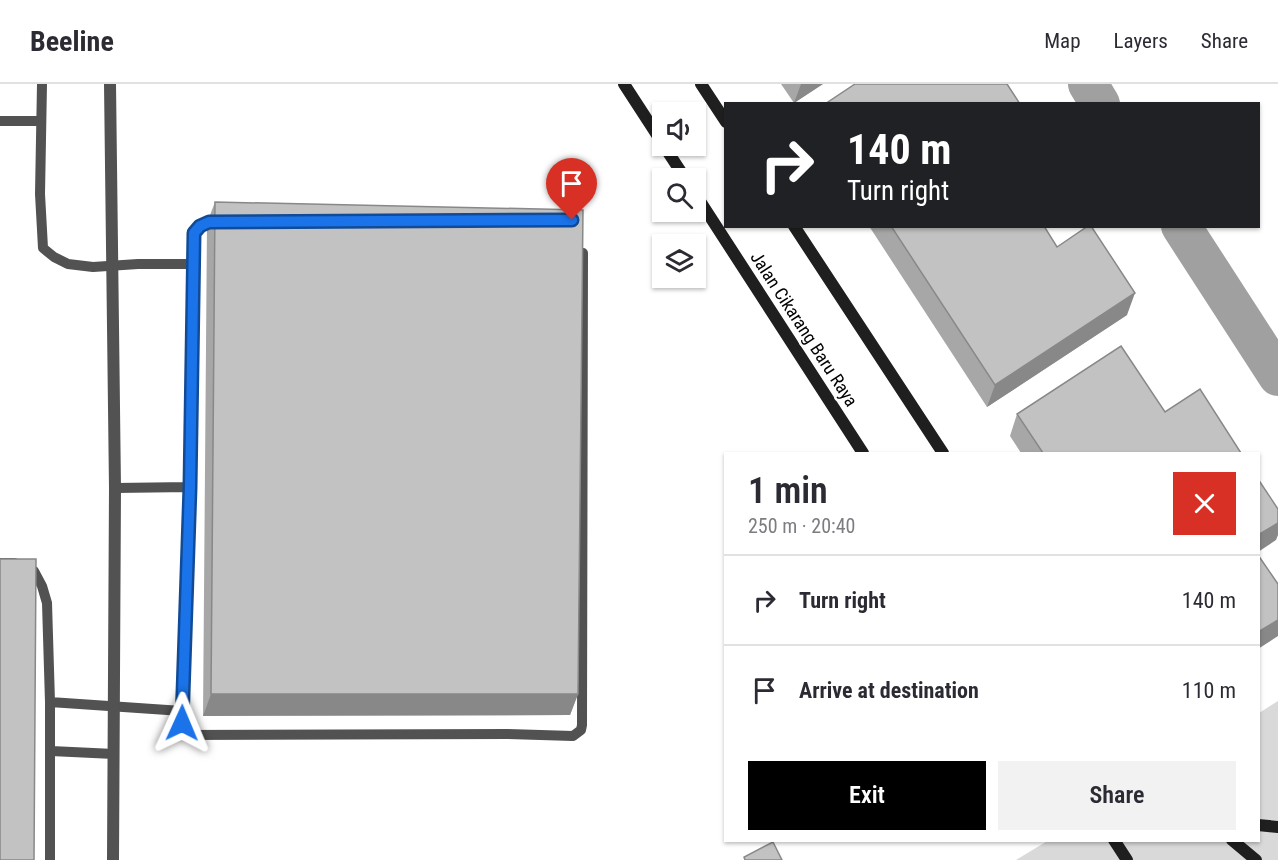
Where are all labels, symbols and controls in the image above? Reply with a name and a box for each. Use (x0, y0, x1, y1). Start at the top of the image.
text: Beeline (30, 25, 114, 58)
text: Map (1044, 29, 1081, 53)
text: Layers (1114, 29, 1168, 53)
text: Share (1201, 29, 1248, 53)
map controls (652, 102, 706, 288)
button: sound (652, 102, 706, 156)
text: 140 m (847, 125, 952, 174)
icon: right (748, 126, 826, 204)
pin (546, 158, 597, 220)
icon: arrive (555, 167, 588, 200)
button: search (652, 168, 706, 222)
text: Turn right (847, 175, 949, 207)
button: layers (652, 234, 706, 288)
street label: Jalan Cikarang Baru Raya (747, 247, 862, 410)
text: 1 min (748, 470, 828, 512)
button: close (1173, 472, 1236, 535)
text: 250 m · 20:40 (748, 514, 855, 538)
icon: right (748, 584, 781, 617)
text: Turn right (799, 588, 886, 613)
text: 140 m (1182, 588, 1236, 613)
icon: arrive (748, 674, 781, 707)
text: Arrive at destination (799, 678, 979, 703)
text: 110 m (1182, 678, 1236, 703)
position arrow (150, 691, 214, 755)
button: Exit (748, 761, 986, 830)
button: Share (998, 761, 1236, 830)

